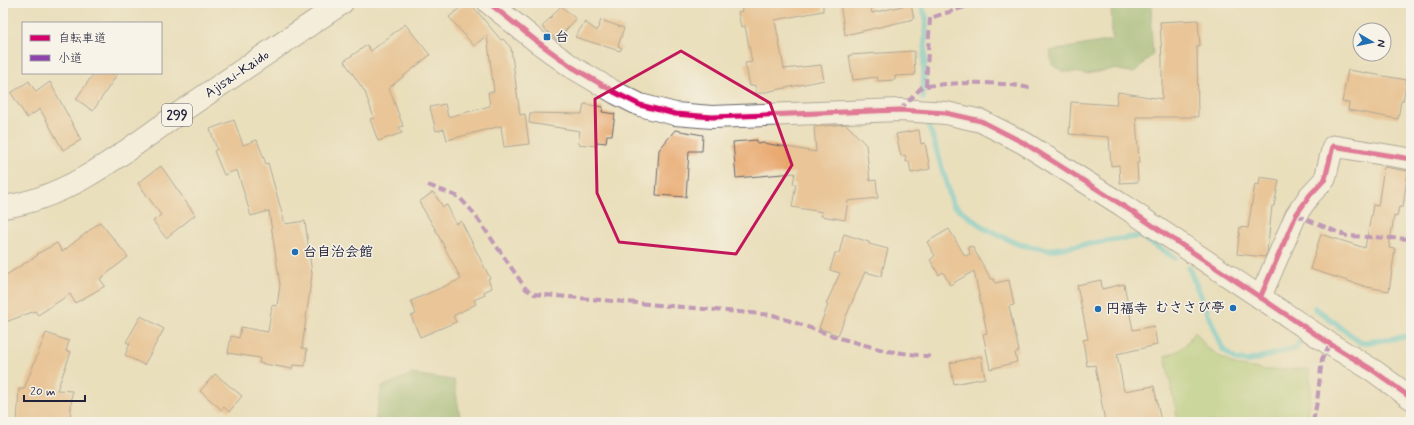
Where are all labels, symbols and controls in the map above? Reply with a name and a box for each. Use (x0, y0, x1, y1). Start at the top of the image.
legend (22, 22, 162, 74)
north arrow (1352, 22, 1392, 62)
place label: 台 (555, 28, 569, 46)
text: 自転車道 (58, 31, 106, 47)
marker: 台 (542, 32, 552, 42)
text: N (1373, 39, 1388, 48)
street label: Ajisai-Kaido (201, 46, 273, 102)
text: 小道 (58, 51, 82, 67)
road number: 299 (162, 104, 192, 126)
place label: 台自治会館 (303, 243, 373, 261)
marker: 台自治会館 (290, 247, 300, 257)
place label: むささび亭 (1155, 299, 1225, 317)
place label: 円福寺 (1106, 300, 1148, 318)
marker: むささび亭 (1228, 303, 1238, 313)
marker: 円福寺 (1093, 304, 1103, 314)
scale bar (24, 377, 85, 403)
text: 20 m (30, 384, 56, 400)

